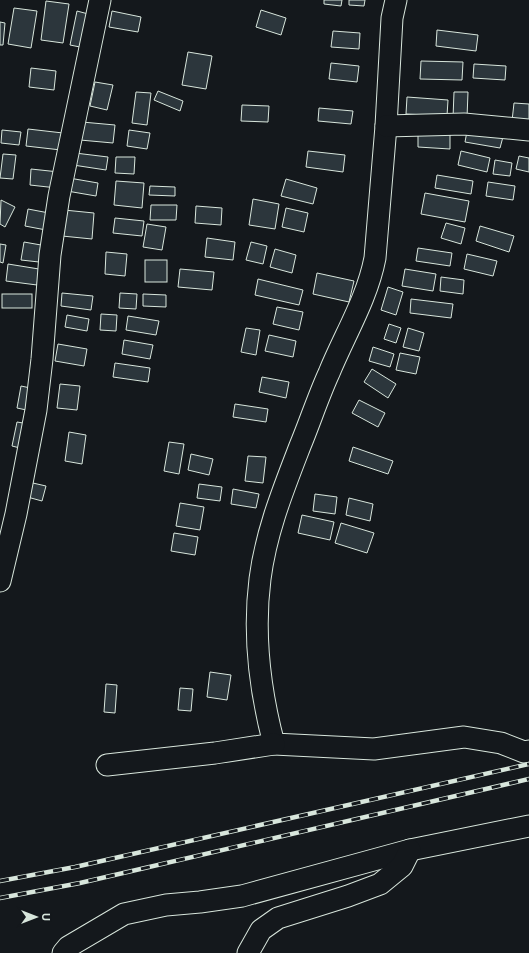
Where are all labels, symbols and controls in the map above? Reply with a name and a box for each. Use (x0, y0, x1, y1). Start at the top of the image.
north arrow (16, 897, 56, 937)
text: U (39, 913, 53, 921)

